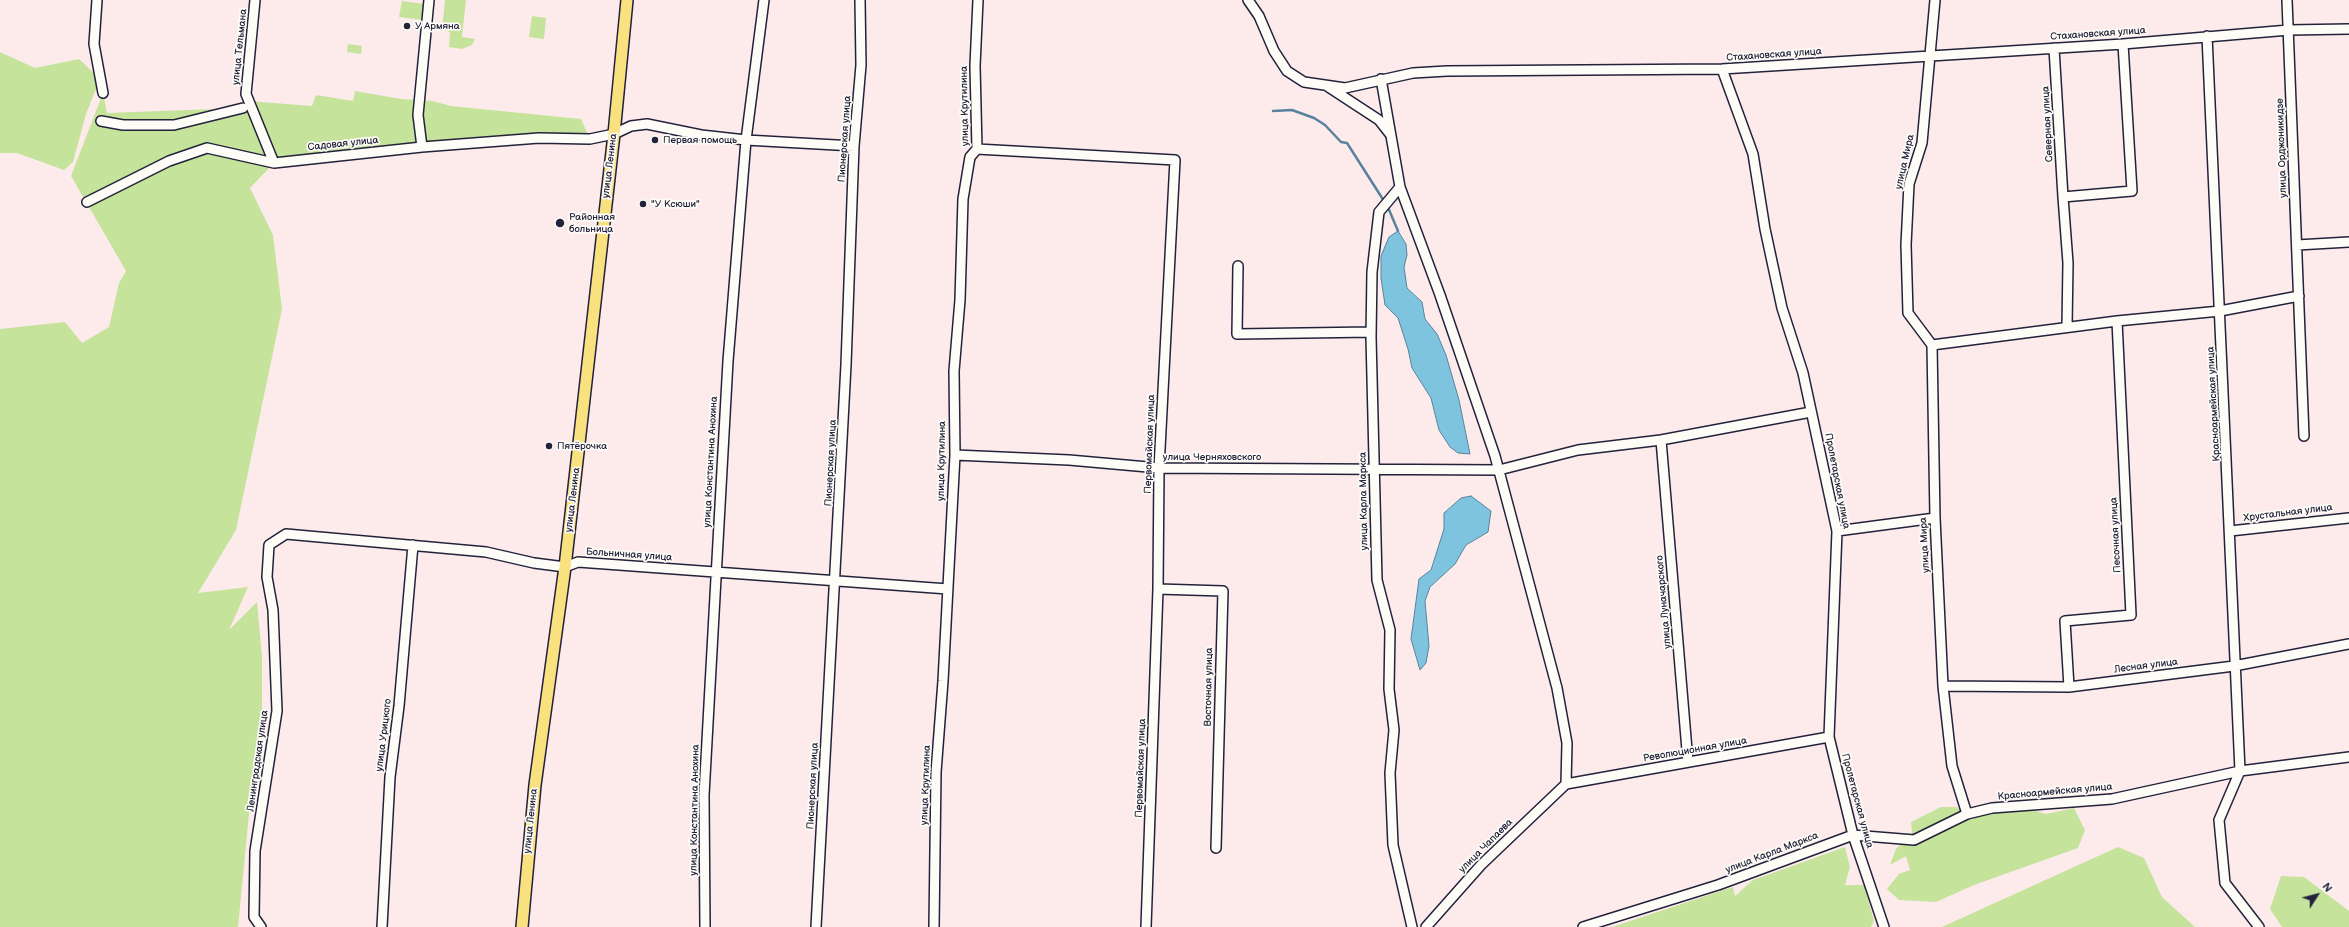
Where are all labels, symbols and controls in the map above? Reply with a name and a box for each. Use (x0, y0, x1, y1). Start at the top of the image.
street label: улица Тельмана (230, 8, 250, 86)
place label: У Армяна (415, 20, 460, 32)
marker: У Армяна (402, 21, 412, 31)
street label: Стахановская улица (2050, 25, 2146, 43)
street label: Стахановская улица (1726, 46, 1822, 64)
street label: улица Крутилина (958, 66, 972, 146)
street label: Северная улица (2040, 86, 2056, 162)
street label: Пионерская улица (836, 95, 854, 183)
street label: улица Орджоникидзе (2274, 98, 2290, 198)
street label: улица Ленина (600, 133, 620, 199)
street label: улица Мира (1893, 133, 1917, 191)
street label: Садовая улица (307, 134, 379, 154)
place label: Первая помощь (663, 134, 737, 146)
marker: Первая помощь (650, 135, 660, 145)
place label: "У Ксюши" (651, 198, 700, 210)
marker: "У Ксюши" (638, 199, 648, 209)
place label: Районная больница (569, 211, 615, 234)
marker: Районная больница (554, 217, 566, 229)
street label: Красноармейская улица (2205, 346, 2223, 462)
street label: Первомайская улица (1142, 394, 1158, 494)
street label: улица Константина Анохина (702, 396, 720, 528)
street label: Пионерская улица (823, 419, 839, 507)
street label: улица Крутилина (935, 421, 949, 501)
street label: Пролетарская улица (1822, 432, 1852, 530)
place label: Пятёрочка (557, 440, 607, 452)
marker: Пятёрочка (544, 441, 554, 451)
street label: улица Черняховского (1163, 451, 1261, 463)
street label: улица Карла Маркса (1357, 452, 1371, 550)
street label: улица Ленина (563, 467, 583, 533)
street label: Песочная улица (2108, 497, 2124, 573)
street label: Хрустальная улица (2243, 502, 2333, 524)
street label: улица Мира (1918, 517, 1932, 573)
street label: Больничная улица (585, 546, 673, 564)
street label: улица Луначарского (1654, 555, 1674, 649)
street label: Восточная улица (1202, 647, 1216, 727)
street label: Лесная улица (2113, 656, 2179, 676)
street label: улица Урицкого (374, 698, 394, 772)
street label: Ленинградская улица (245, 710, 271, 812)
street label: Первомайская улица (1133, 718, 1149, 818)
street label: Революционная улица (1642, 735, 1748, 765)
street label: Пионерская улица (805, 742, 821, 830)
street label: улица Константина Анохина (688, 744, 702, 876)
street label: улица Крутилина (919, 745, 933, 825)
street label: Пролетарская улица (1839, 752, 1875, 850)
street label: Красноармейская улица (1997, 781, 2113, 803)
street label: улица Ленина (522, 788, 540, 854)
street label: улица Чапаева (1457, 817, 1515, 875)
street label: улица Карла Маркса (1724, 830, 1820, 876)
north arrow (2297, 875, 2337, 915)
text: N (2319, 880, 2335, 895)

